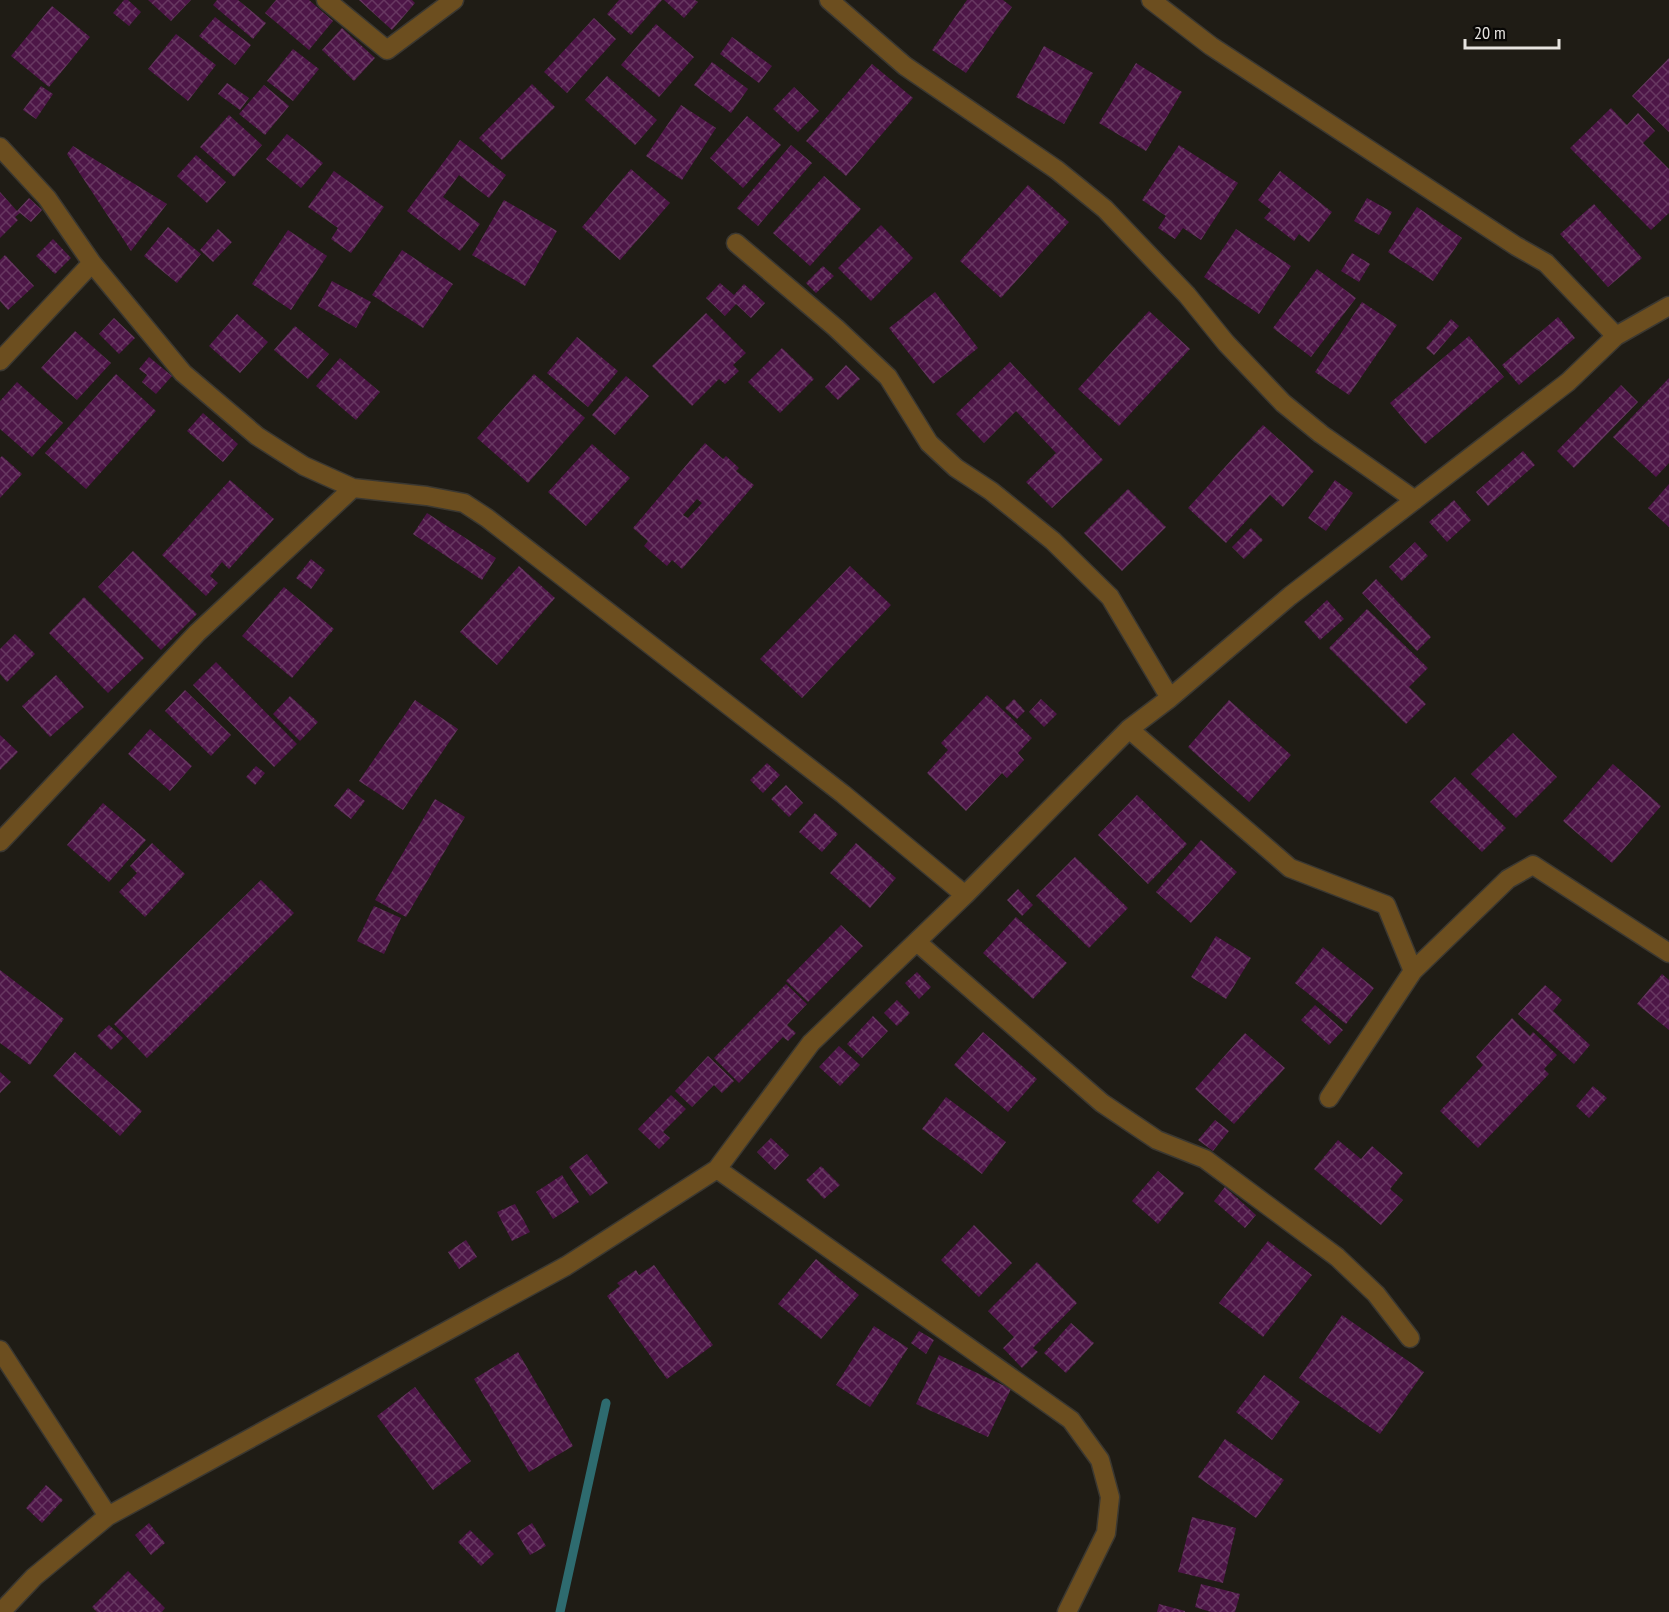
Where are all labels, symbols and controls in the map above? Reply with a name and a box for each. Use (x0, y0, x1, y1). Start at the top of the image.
scale bar (1465, 12, 1560, 50)
text: 20 m (1474, 21, 1506, 44)

